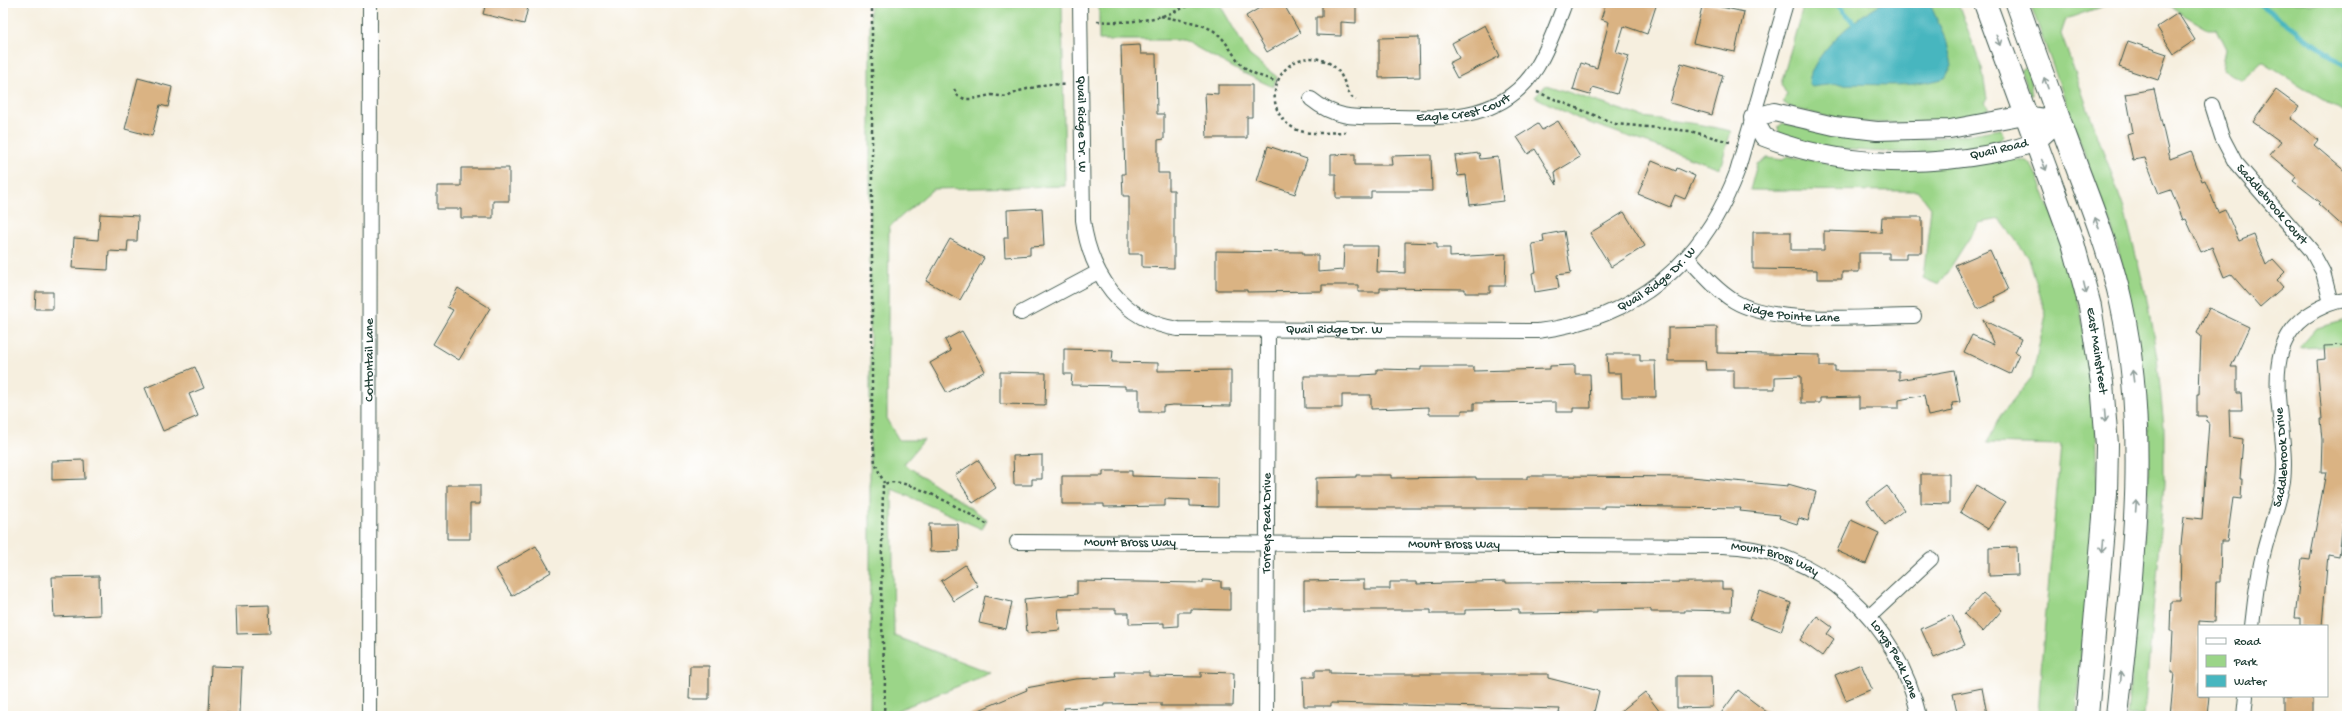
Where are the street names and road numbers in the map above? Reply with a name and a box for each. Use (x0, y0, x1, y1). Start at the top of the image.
street label: Quail Ridge Dr. W (1074, 76, 1090, 172)
street label: Eagle Crest Court (1416, 90, 1515, 125)
street label: Quail Road (1968, 136, 2031, 164)
street label: Saddlebrook Court (2233, 161, 2312, 249)
street label: Quail Ridge Dr. W (1615, 244, 1699, 315)
street label: Ridge Pointe Lane (1741, 299, 1840, 325)
street label: East Mainstreet (2083, 306, 2110, 396)
street label: Cottontail Lane (362, 318, 377, 402)
street label: Quail Ridge Dr. W (1286, 322, 1383, 338)
street label: Saddlebrook Drive (2270, 407, 2291, 509)
street label: Torreys Peak Drive (1259, 472, 1275, 574)
street label: Mount Bross Way (1084, 535, 1177, 550)
street label: Mount Bross Way (1408, 537, 1501, 552)
street label: Mount Bross Way (1730, 539, 1822, 580)
street label: Longs Peak Lane (1867, 617, 1921, 701)

